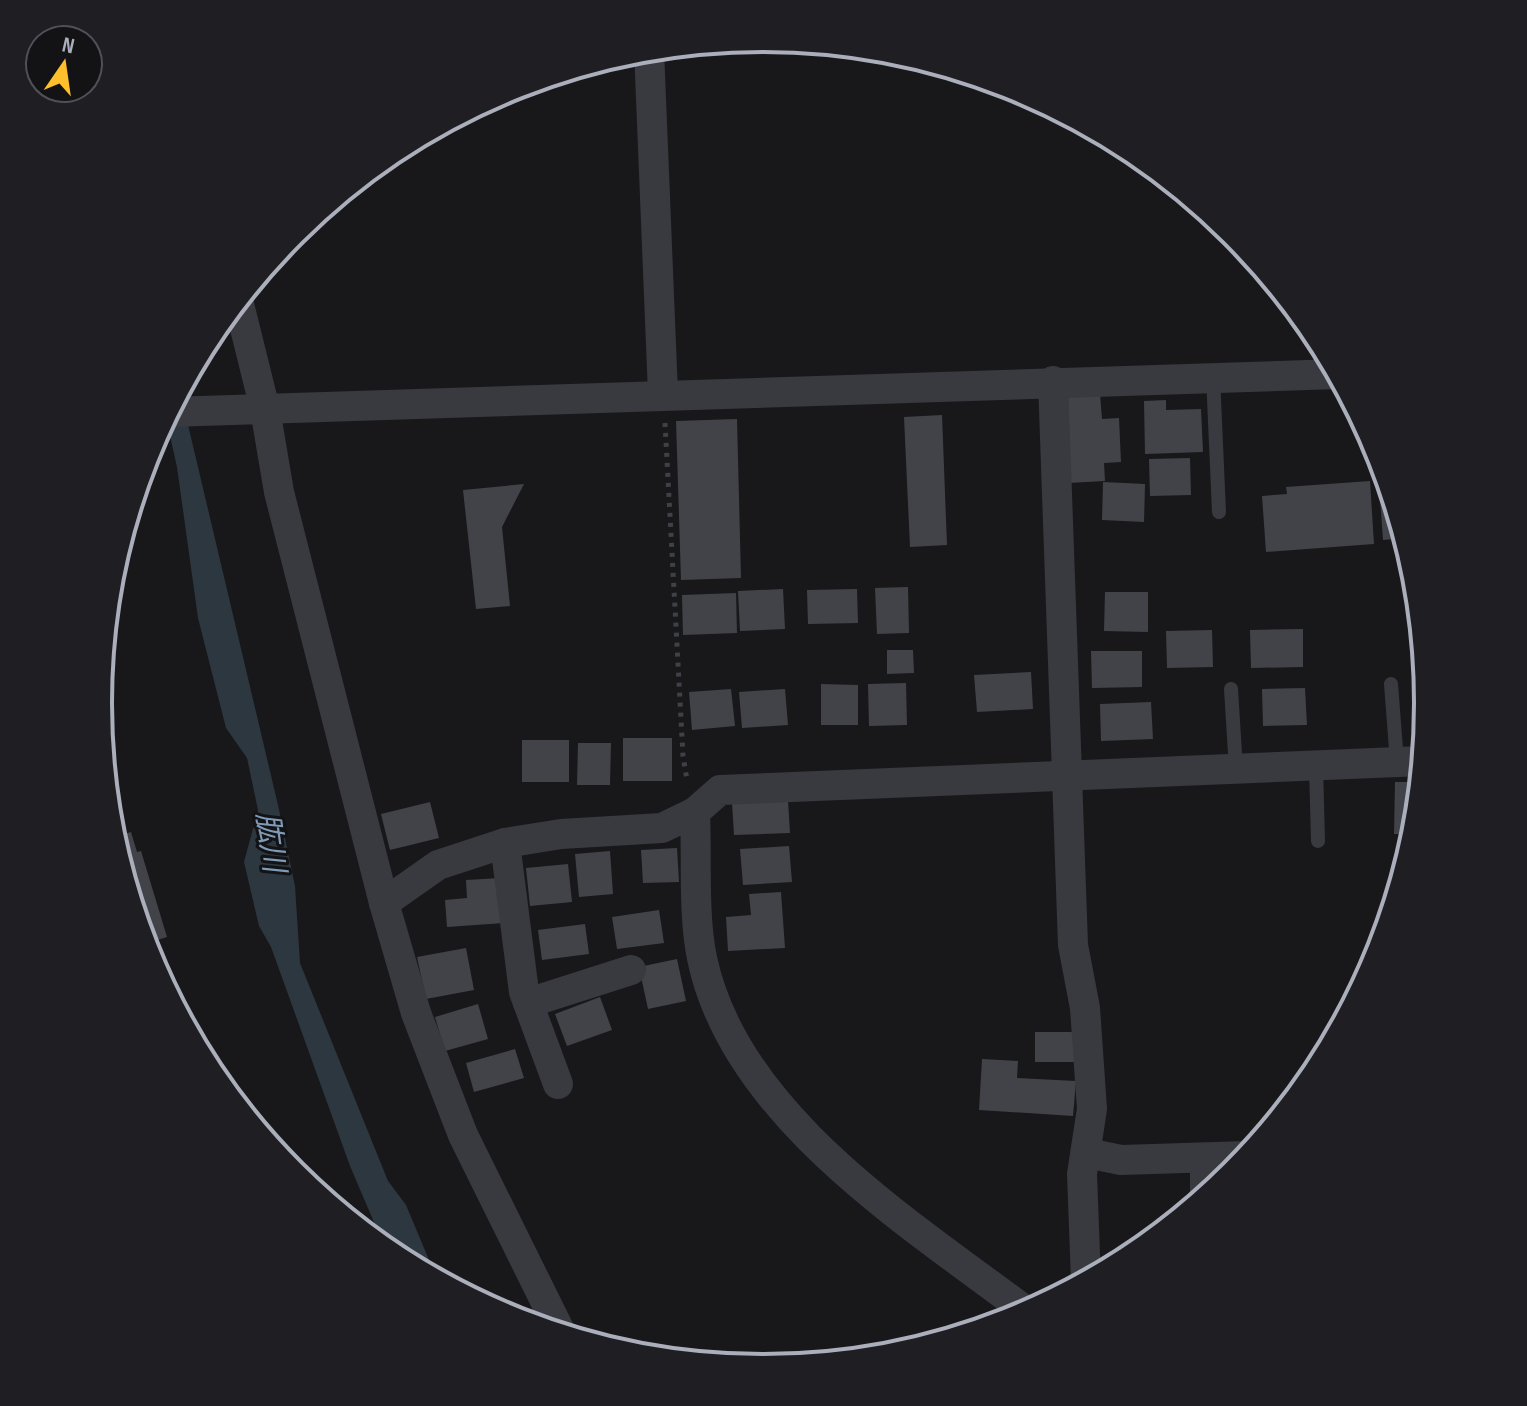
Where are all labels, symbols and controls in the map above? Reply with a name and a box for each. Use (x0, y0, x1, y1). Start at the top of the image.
north arrow (24, 24, 104, 104)
text: N (59, 31, 77, 60)
water label: 肱川 (248, 810, 292, 877)

